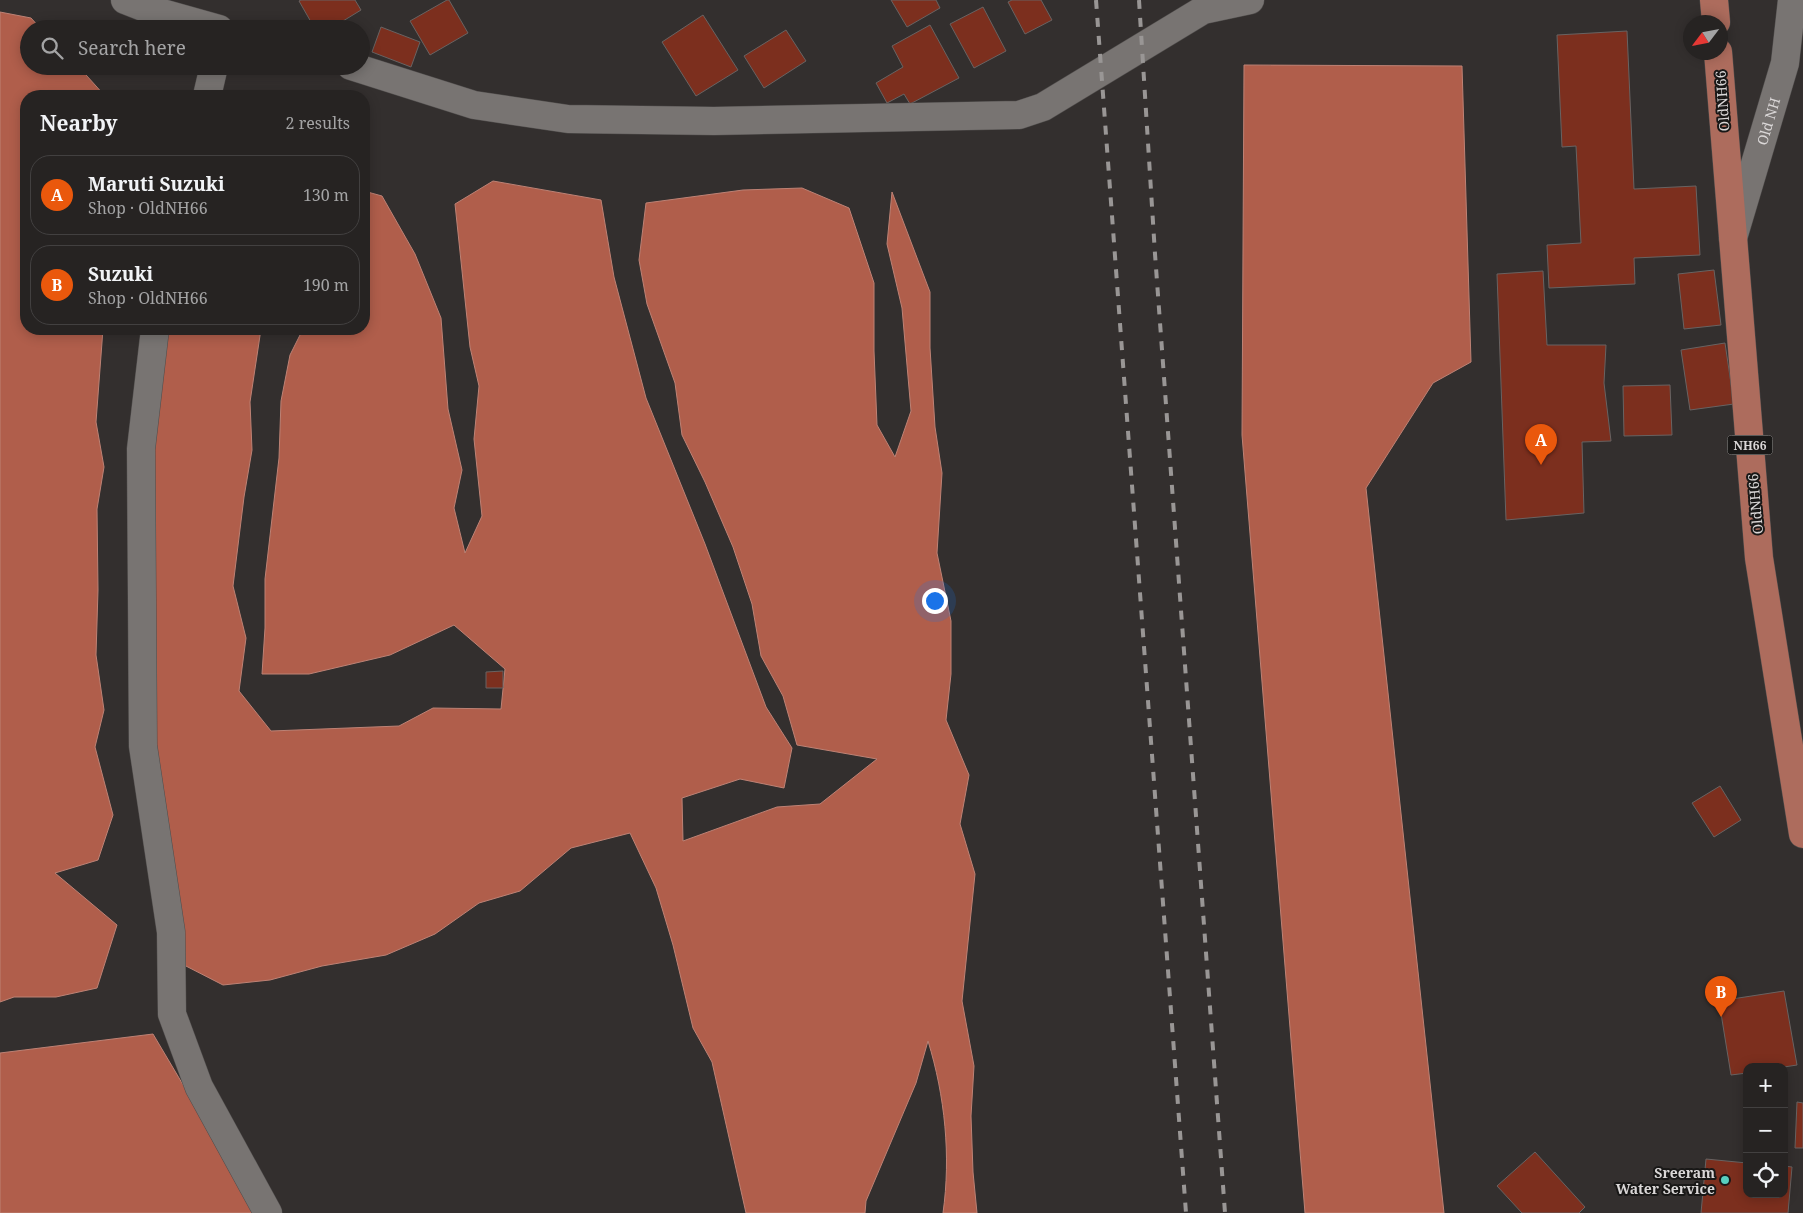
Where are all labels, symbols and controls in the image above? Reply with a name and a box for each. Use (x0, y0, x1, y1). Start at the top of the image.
north arrow (1683, 15, 1728, 60)
search box (20, 20, 370, 75)
icon: search (38, 34, 66, 62)
text: Search here (78, 35, 186, 61)
street label: OldNH66 (1710, 70, 1734, 132)
street label: Old NH (1752, 95, 1784, 147)
text: Nearby (40, 109, 118, 137)
text: 2 results (286, 112, 350, 134)
text: Maruti Suzuki (88, 171, 225, 197)
text: A (51, 184, 63, 206)
text: 130 m (303, 184, 349, 206)
text: Shop · OldNH66 (88, 197, 208, 219)
text: Suzuki (88, 261, 153, 287)
text: B (52, 274, 62, 296)
text: 190 m (303, 274, 349, 296)
text: Shop · OldNH66 (88, 287, 208, 309)
pin: A (1525, 424, 1557, 465)
road number: NH66 (1728, 436, 1772, 454)
street label: OldNH66 (1743, 473, 1767, 535)
your location (922, 588, 948, 614)
pin: B (1705, 976, 1737, 1017)
map controls (1743, 1063, 1788, 1198)
button: + (1743, 1063, 1788, 1108)
button: − (1743, 1108, 1788, 1153)
button: locate (1743, 1153, 1788, 1198)
place label: Sreeram Water Service (1616, 1163, 1715, 1198)
marker: Sreeram Water Service (1719, 1174, 1731, 1186)

